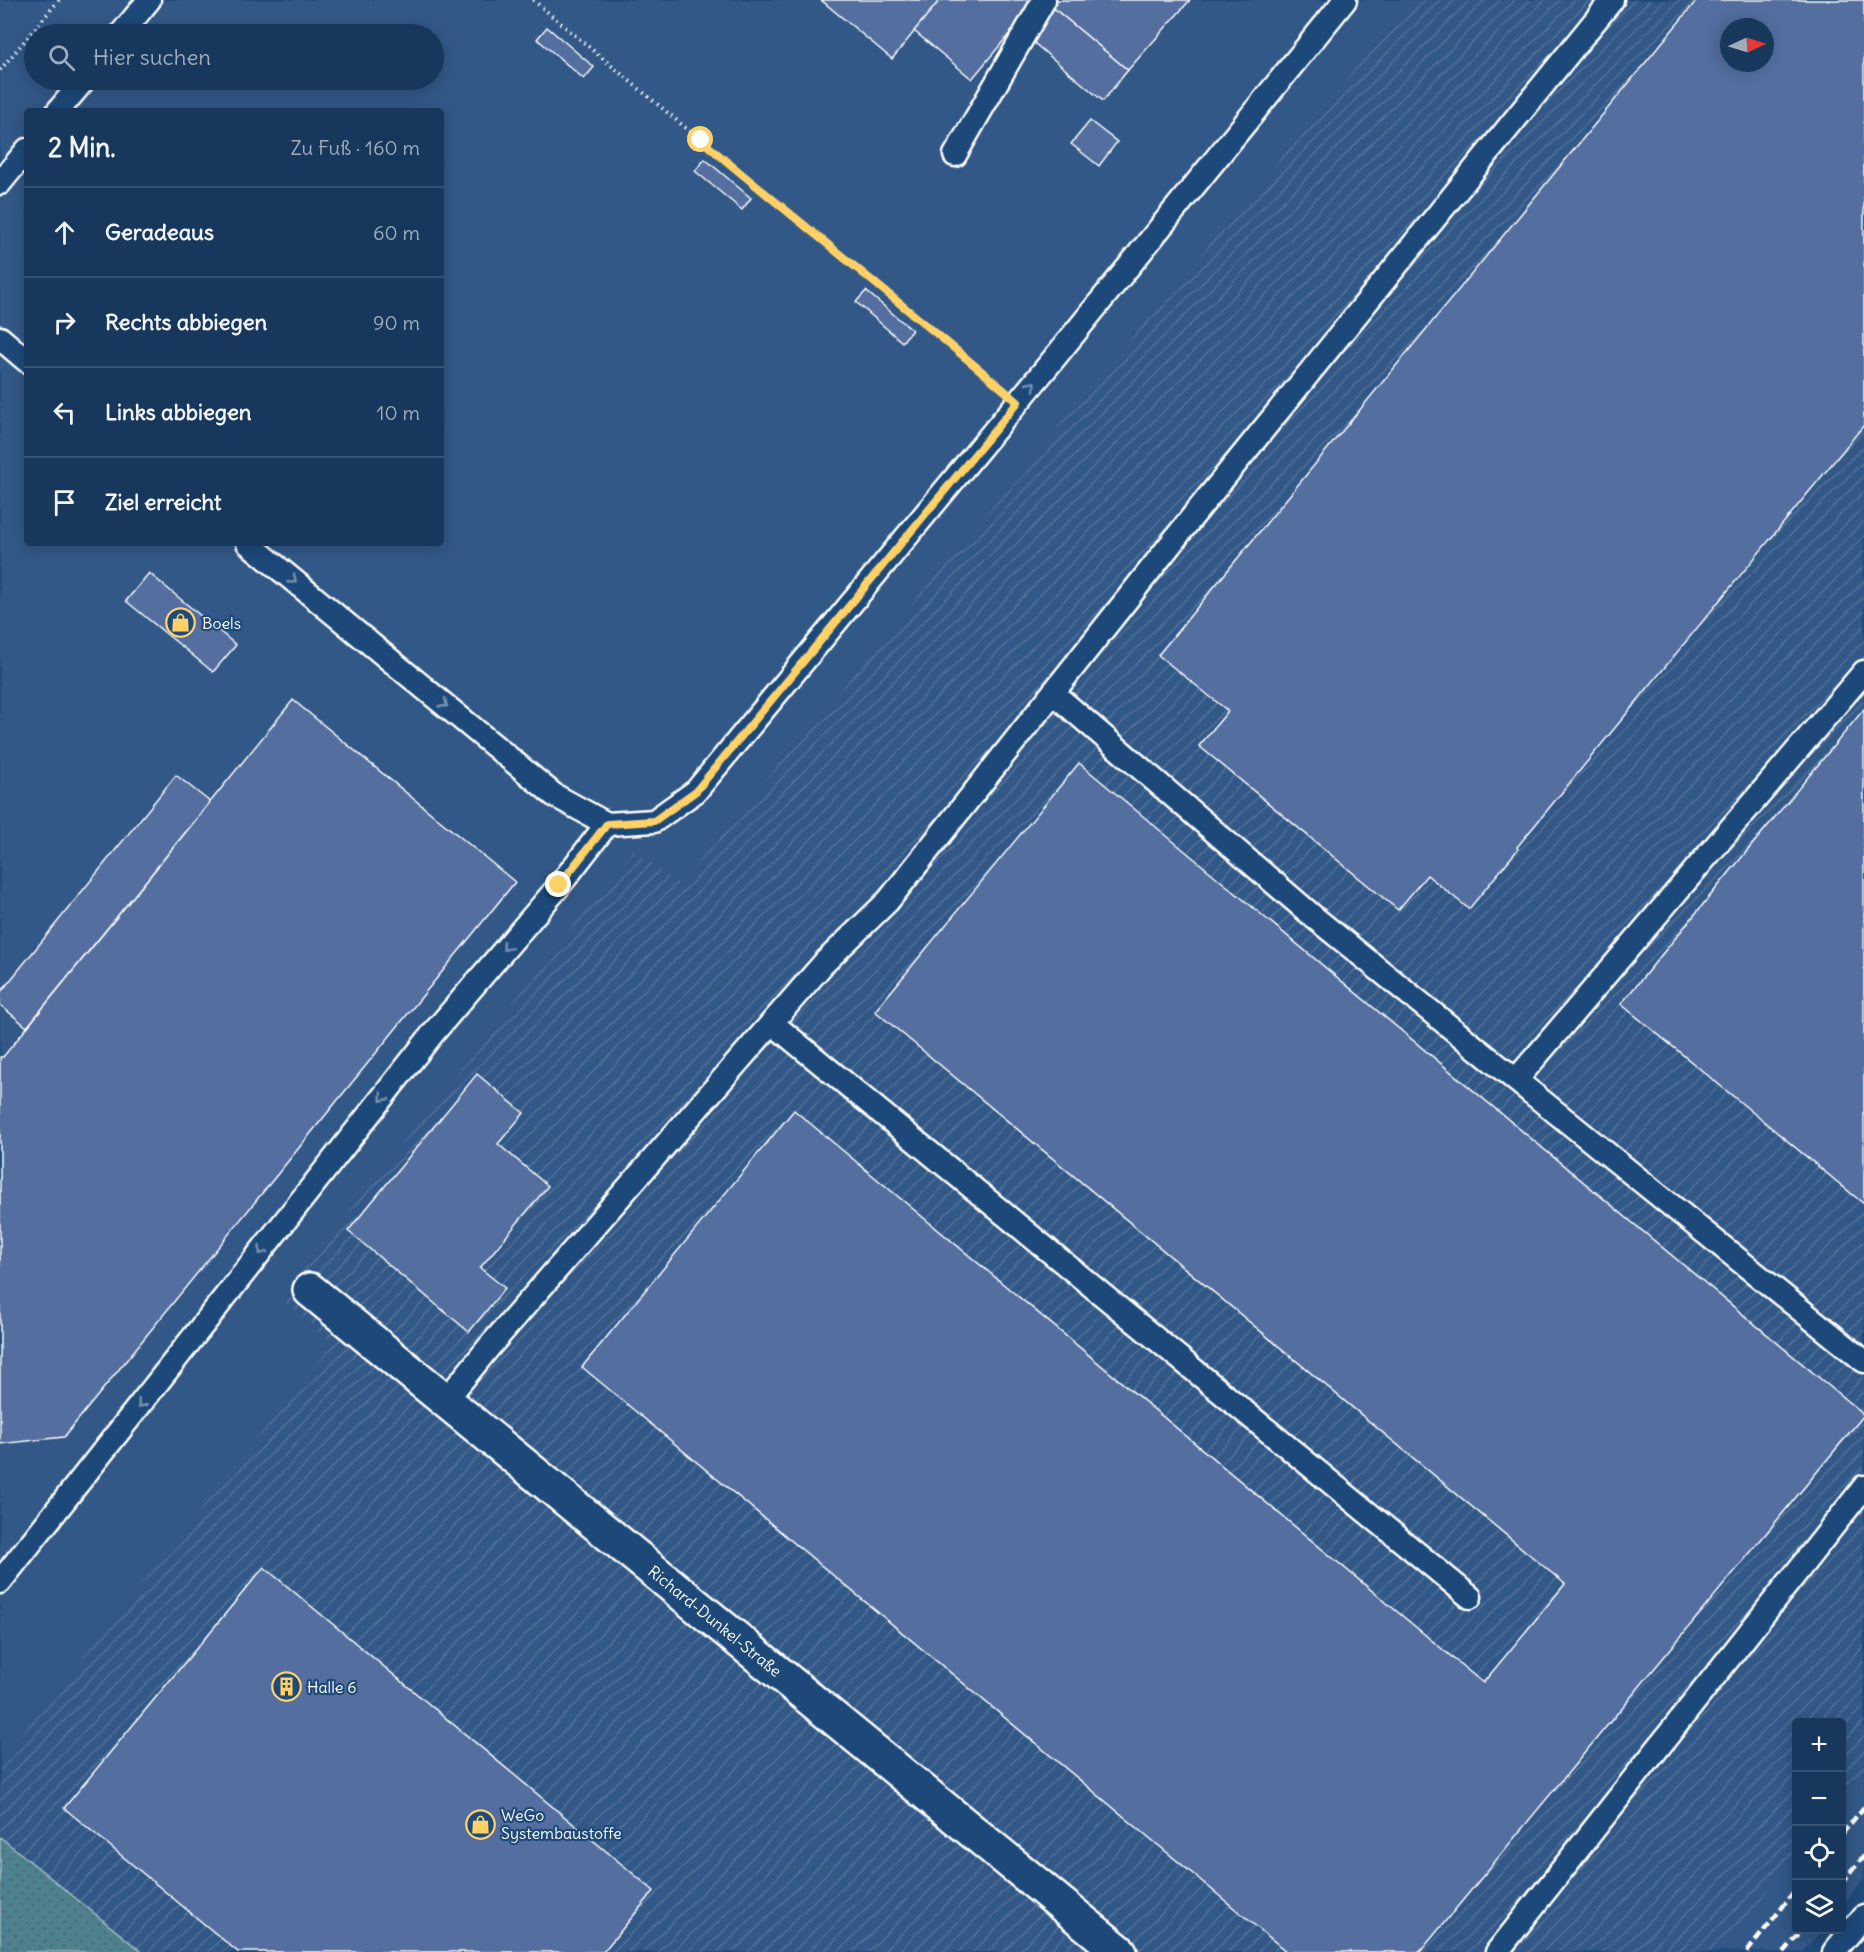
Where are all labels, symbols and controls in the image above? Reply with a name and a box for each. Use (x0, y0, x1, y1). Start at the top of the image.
north arrow (1720, 18, 1774, 72)
search box (24, 24, 444, 90)
icon: search (45, 41, 78, 74)
text: Hier suchen (93, 43, 211, 71)
route start (687, 126, 713, 152)
text: 2 Min. (48, 131, 116, 164)
text: Zu Fuß · 160 m (291, 135, 420, 160)
icon: ahead (48, 216, 81, 249)
text: Geradeaus (105, 218, 214, 246)
text: 60 m (373, 220, 420, 245)
icon: right (48, 306, 81, 339)
text: Rechts abbiegen (105, 308, 267, 336)
text: 90 m (373, 310, 420, 335)
one-way arrow (1025, 381, 1036, 392)
icon: left (48, 396, 81, 429)
text: Links abbiegen (105, 398, 252, 426)
text: 10 m (377, 400, 420, 425)
icon: arrive (48, 486, 81, 519)
text: Ziel erreicht (105, 488, 222, 516)
one-way arrow (286, 573, 297, 584)
shop icon: Boels (165, 607, 197, 639)
place label: Boels (202, 613, 241, 633)
one-way arrow (437, 697, 448, 708)
route end (545, 871, 571, 897)
one-way arrow (503, 940, 514, 951)
one-way arrow (379, 1091, 390, 1102)
one-way arrow (258, 1244, 269, 1255)
one-way arrow (137, 1397, 148, 1408)
street label: Richard-Dunkel-Straße (644, 1561, 786, 1681)
building icon: Halle 6 (270, 1671, 302, 1703)
place label: Halle 6 (307, 1677, 356, 1697)
map controls (1792, 1718, 1846, 1934)
button: + (1792, 1718, 1846, 1772)
button: − (1792, 1772, 1846, 1826)
place label: WeGo Systembaustoffe (501, 1805, 622, 1843)
shop icon: WeGo Systembaustoffe (464, 1808, 496, 1840)
button: locate (1792, 1826, 1846, 1880)
button: layers (1792, 1880, 1846, 1934)

